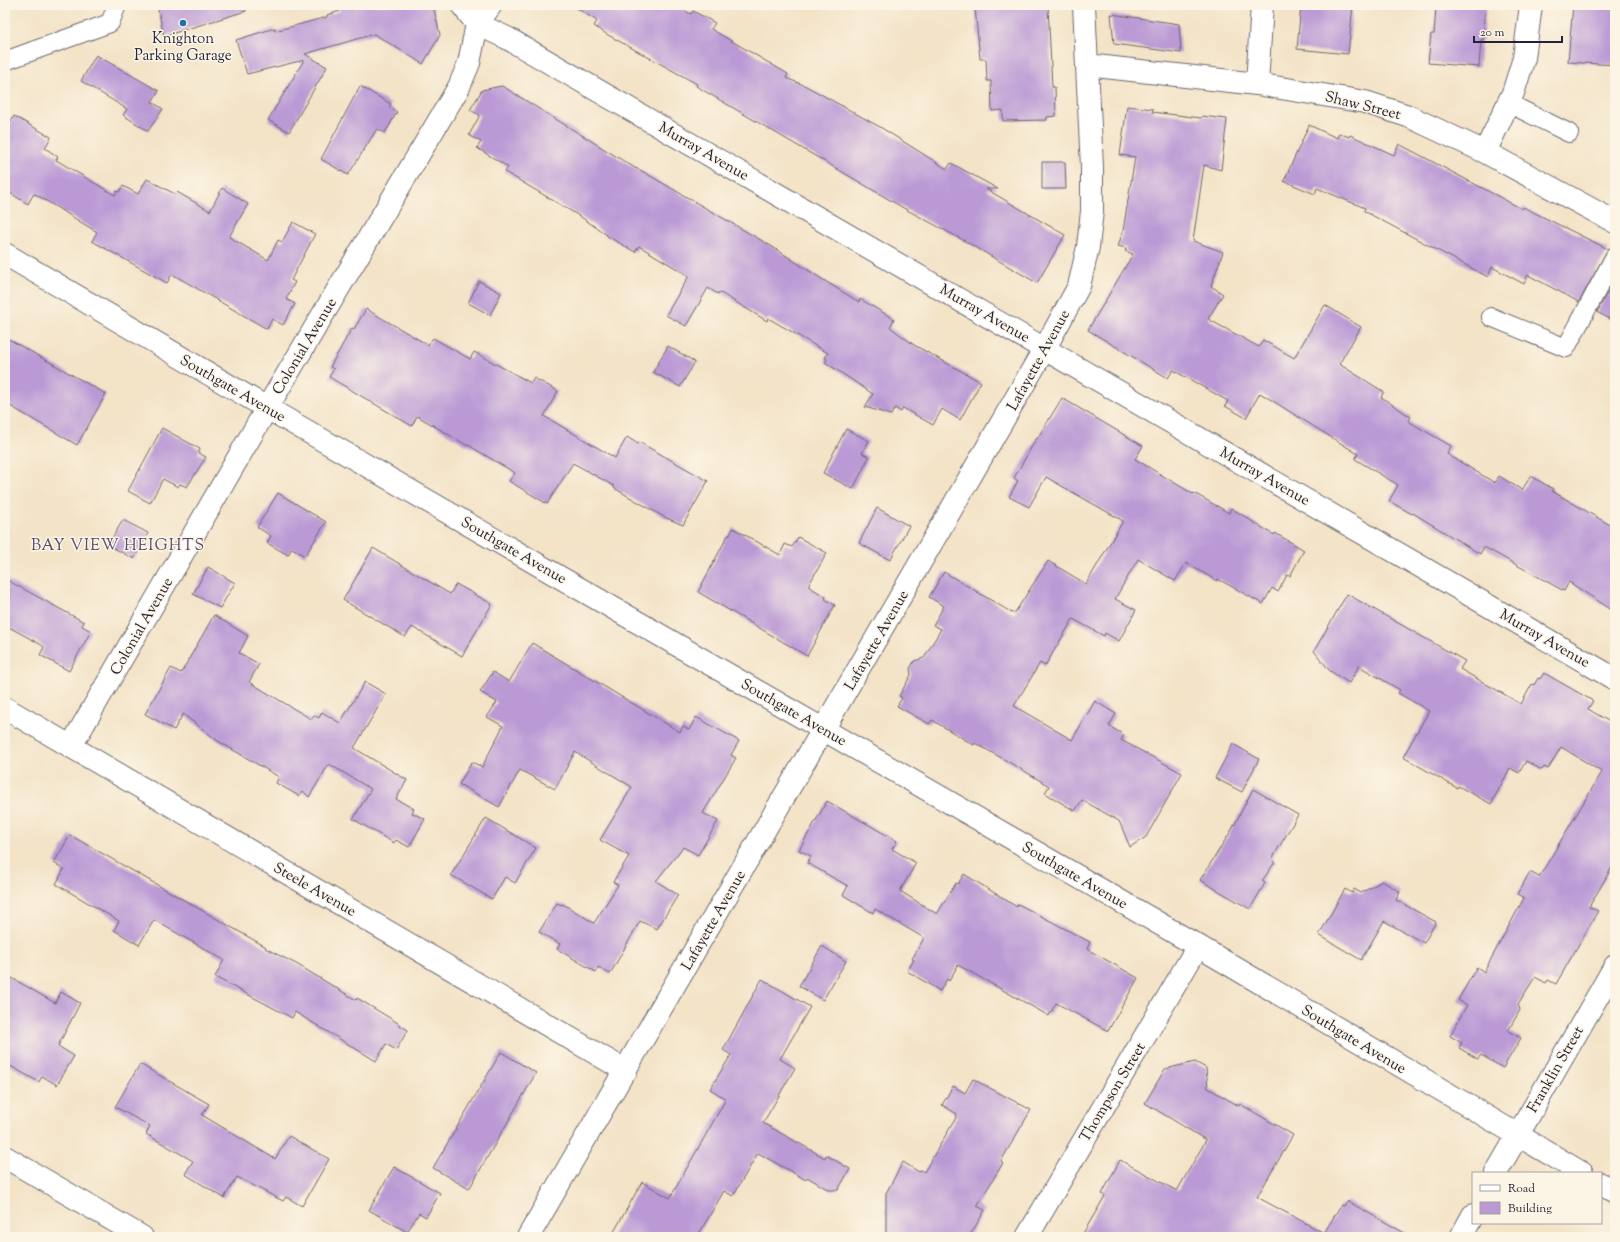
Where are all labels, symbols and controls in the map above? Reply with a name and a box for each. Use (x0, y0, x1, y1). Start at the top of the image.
marker: Knighton Parking Garage (178, 18, 188, 28)
scale bar (1474, 18, 1562, 44)
text: 20 m (1480, 24, 1505, 42)
place label: Knighton Parking Garage (134, 29, 232, 67)
street label: Shaw Street (1322, 87, 1403, 126)
street label: Murray Avenue (654, 118, 752, 187)
street label: Murray Avenue (935, 280, 1033, 349)
street label: Colonial Avenue (268, 294, 343, 399)
street label: Lafayette Avenue (1003, 306, 1076, 415)
street label: Southgate Avenue (175, 350, 289, 428)
street label: Murray Avenue (1215, 443, 1313, 512)
street label: Southgate Avenue (456, 512, 570, 590)
district label: BAY VIEW HEIGHTS (31, 535, 205, 558)
street label: Colonial Avenue (106, 574, 179, 679)
street label: Lafayette Avenue (840, 587, 915, 695)
street label: Murray Avenue (1495, 605, 1593, 674)
street label: Southgate Avenue (736, 674, 850, 752)
street label: Southgate Avenue (1017, 837, 1131, 915)
street label: Steele Avenue (269, 858, 359, 922)
street label: Lafayette Avenue (677, 867, 752, 975)
street label: Southgate Avenue (1297, 1001, 1410, 1080)
street label: Franklin Street (1523, 1023, 1590, 1117)
street label: Thompson Street (1075, 1039, 1151, 1147)
legend (1472, 1172, 1602, 1224)
text: Road (1508, 1180, 1535, 1198)
text: Building (1508, 1200, 1552, 1218)

